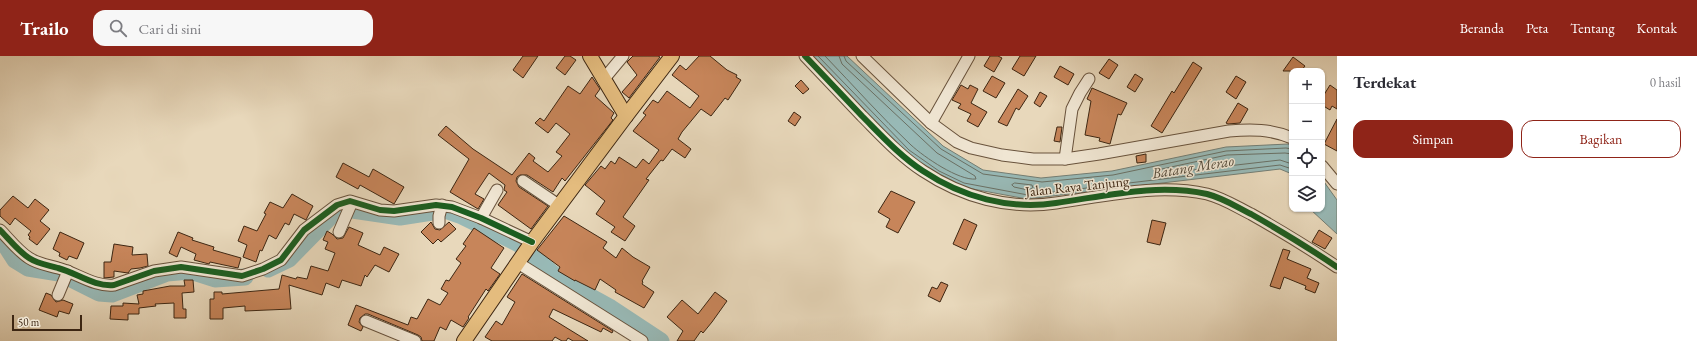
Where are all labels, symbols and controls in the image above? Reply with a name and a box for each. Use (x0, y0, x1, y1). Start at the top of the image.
search box (93, 10, 373, 46)
text: Trailo (20, 16, 69, 41)
icon: search (107, 17, 129, 39)
text: Cari di sini (139, 19, 201, 38)
text: Beranda (1460, 19, 1504, 37)
text: Peta (1526, 19, 1548, 37)
text: Tentang (1570, 19, 1615, 37)
text: Kontak (1637, 19, 1677, 37)
map controls (1289, 68, 1325, 212)
button: + (1289, 68, 1325, 104)
text: Terdekat (1353, 71, 1416, 93)
text: 0 hasil (1650, 74, 1681, 91)
button: − (1289, 104, 1325, 140)
button: Simpan (1353, 120, 1513, 158)
button: Bagikan (1521, 120, 1681, 158)
button: locate (1289, 140, 1325, 176)
water label: Batang Merao (1150, 151, 1236, 183)
street label: Jalan Raya Tanjung (1023, 172, 1131, 200)
button: layers (1289, 176, 1325, 212)
scale bar (12, 313, 82, 332)
text: 50 m (18, 315, 39, 329)

